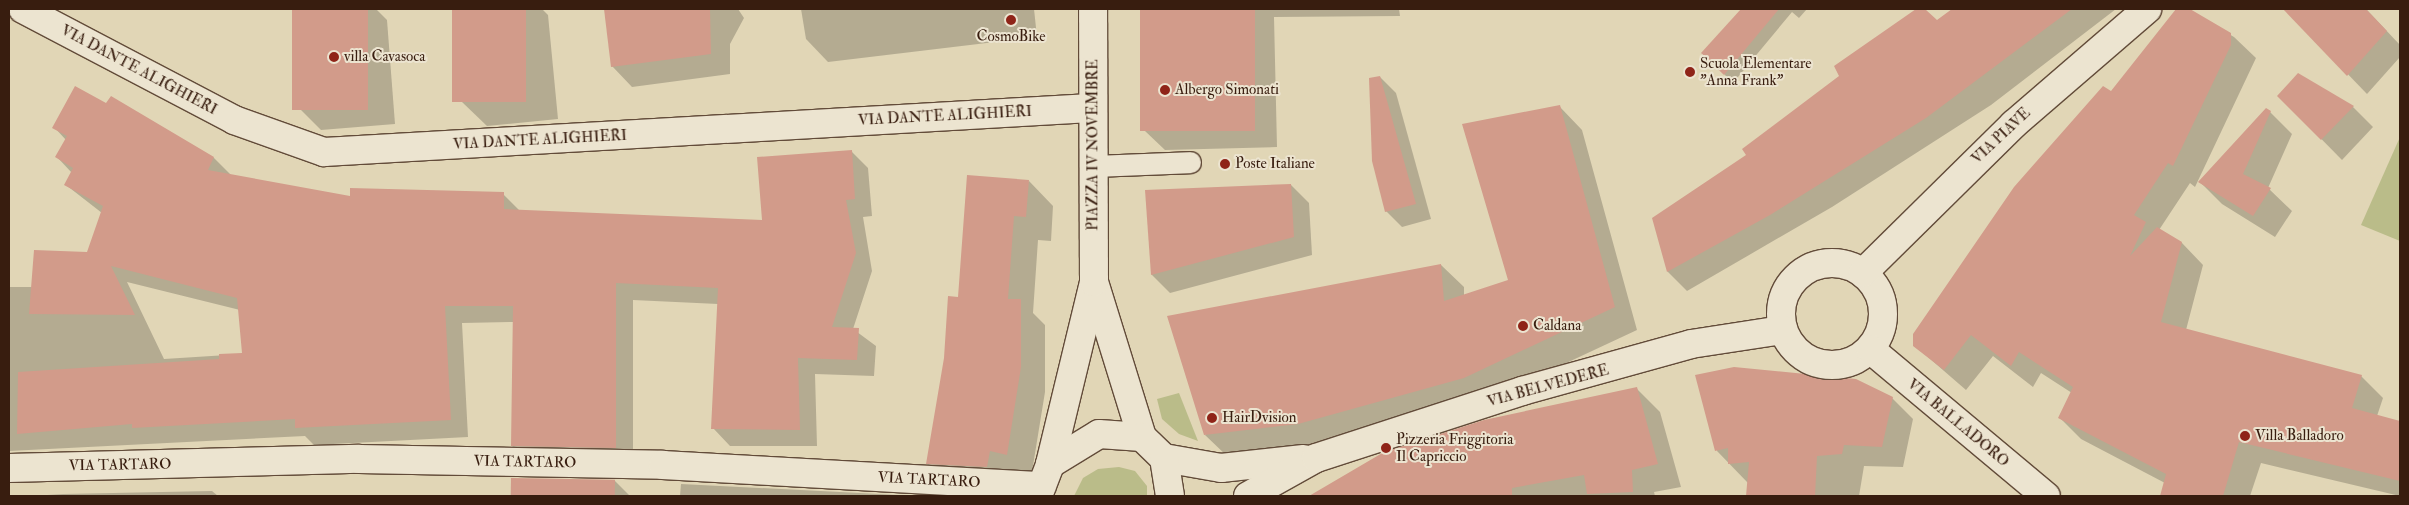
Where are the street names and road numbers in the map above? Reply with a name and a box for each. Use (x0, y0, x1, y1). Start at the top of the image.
street label: VIA DANTE ALIGHIERI (58, 21, 220, 119)
street label: PIAZZA IV NOVEMBRE (1084, 59, 1102, 231)
street label: VIA DANTE ALIGHIERI (857, 102, 1033, 130)
street label: VIA PIAVE (1968, 104, 2034, 168)
street label: VIA DANTE ALIGHIERI (452, 126, 628, 154)
street label: VIA BELVEDERE (1485, 361, 1611, 411)
street label: VIA BALLADORO (1904, 375, 2012, 471)
street label: VIA TARTARO (473, 452, 577, 472)
street label: VIA TARTARO (68, 455, 172, 475)
street label: VIA TARTARO (877, 468, 981, 492)

